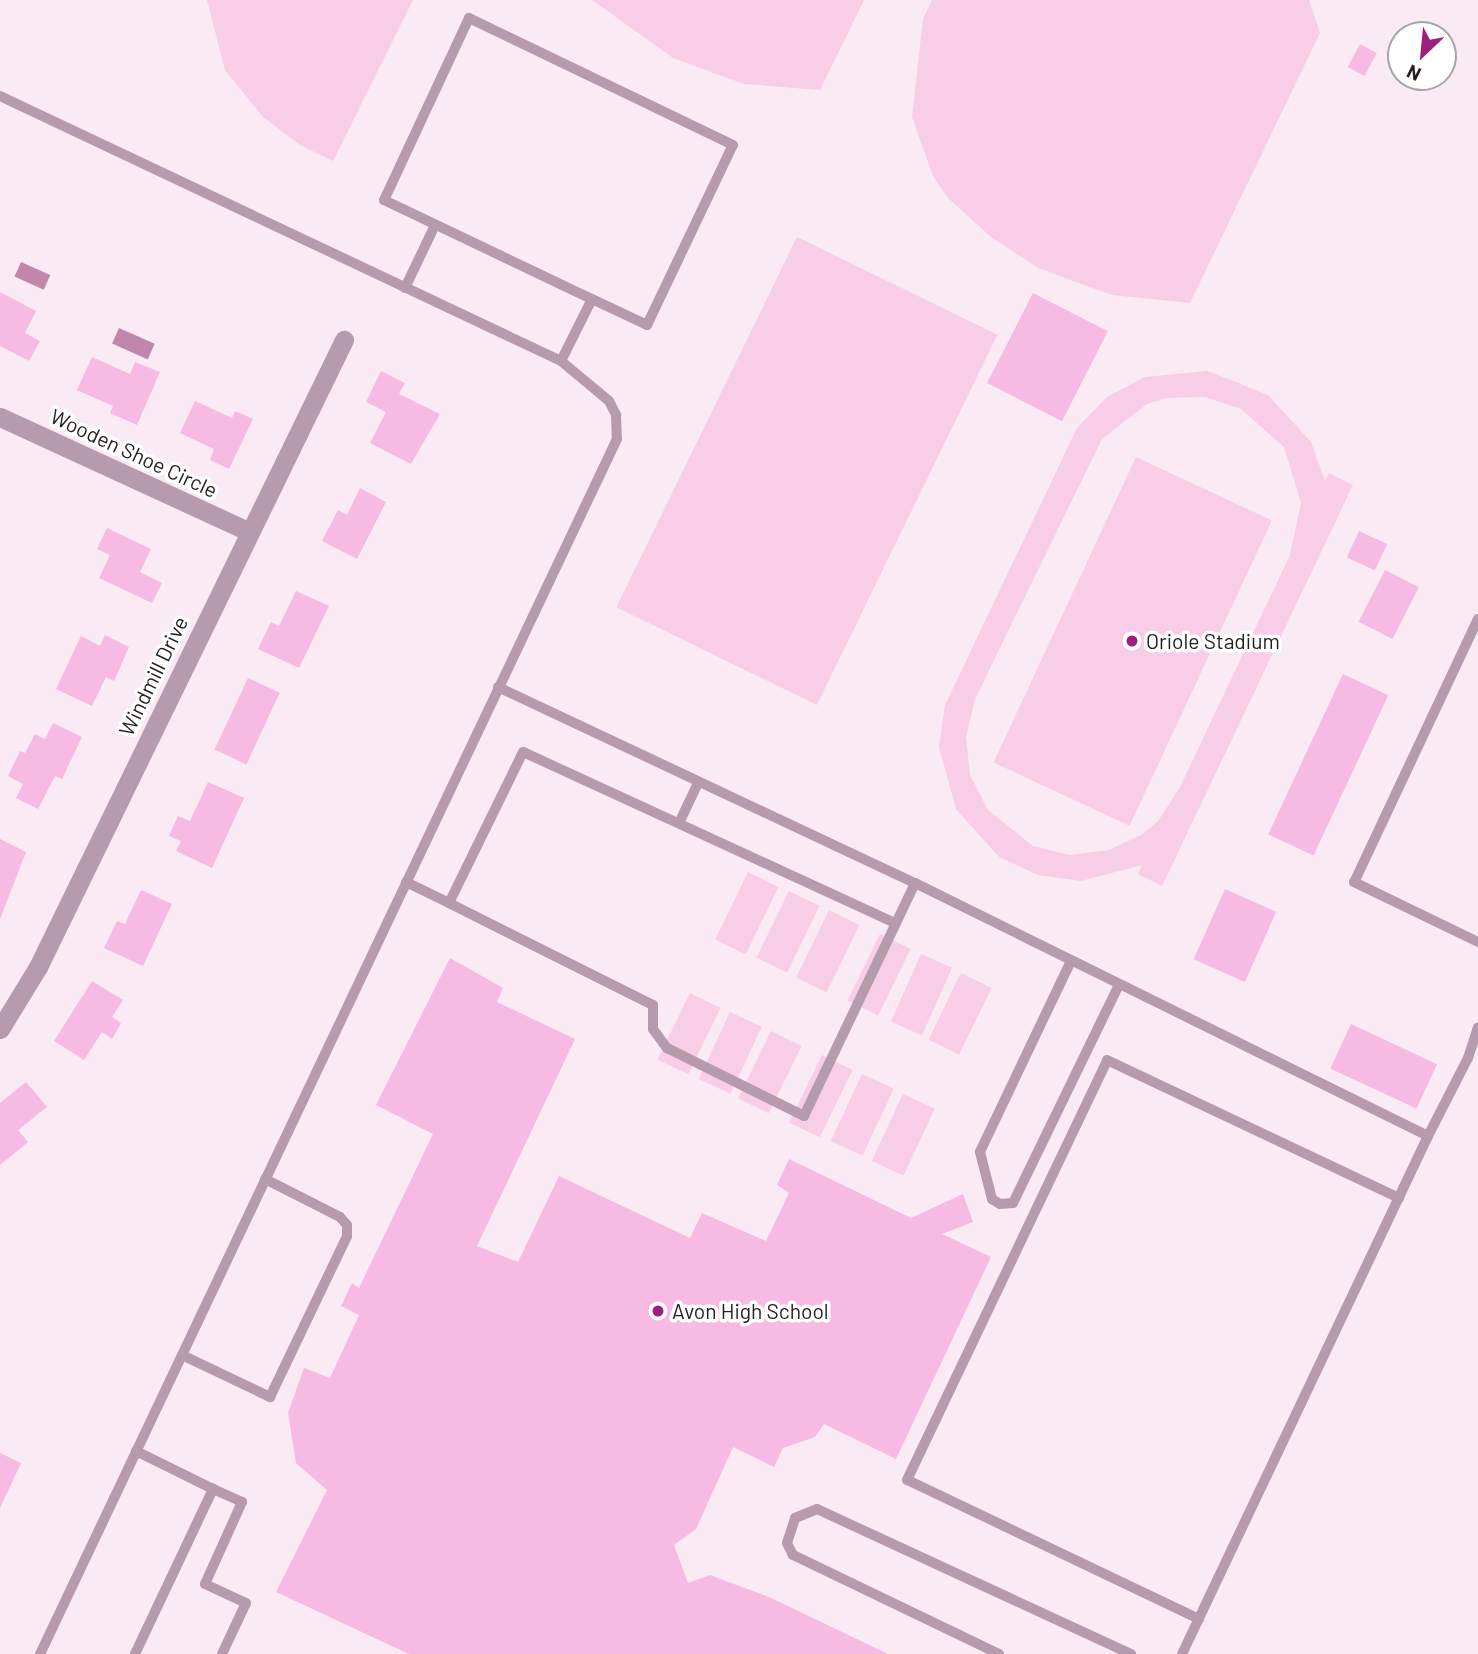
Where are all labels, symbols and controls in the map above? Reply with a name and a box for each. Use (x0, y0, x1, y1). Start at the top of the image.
north arrow (1387, 21, 1457, 91)
text: N (1403, 60, 1424, 87)
street label: Wooden Shoe Circle (47, 403, 221, 503)
street label: Windmill Drive (113, 612, 193, 740)
place label: Oriole Stadium (1146, 628, 1280, 654)
marker: Oriole Stadium (1124, 633, 1140, 649)
place label: Avon High School (672, 1298, 829, 1324)
marker: Avon High School (650, 1303, 666, 1319)

